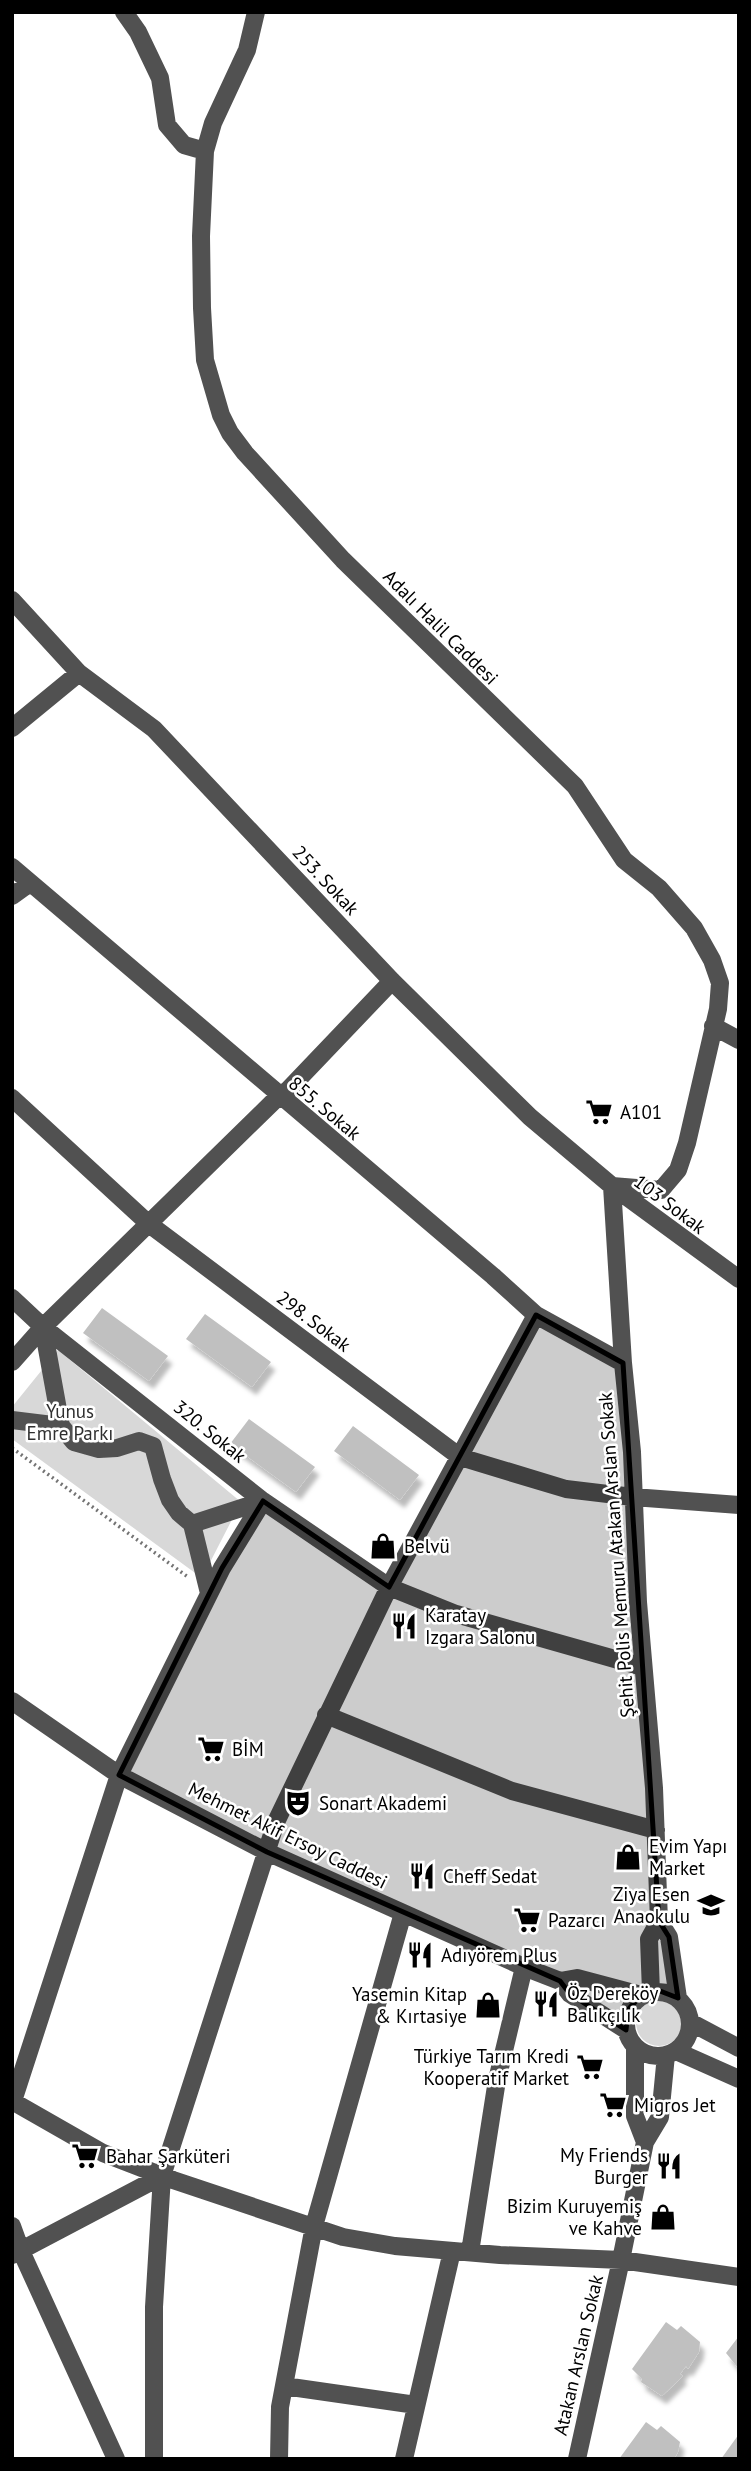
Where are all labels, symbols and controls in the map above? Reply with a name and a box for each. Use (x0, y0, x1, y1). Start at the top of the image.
street label: Adalı Halil Caddesi (378, 564, 504, 690)
street label: 253. Sokak (288, 840, 364, 920)
street label: 855. Sokak (284, 1071, 366, 1145)
supermarket icon: A101 (584, 1097, 614, 1127)
place label: A101 (620, 1100, 662, 1124)
street label: 103 Sokak (629, 1169, 711, 1239)
street label: 298. Sokak (272, 1285, 356, 1357)
street label: Şehit Polis Memuru Atakan Arslan Sokak (593, 1392, 639, 1718)
street label: 320. Sokak (169, 1394, 251, 1468)
park label: Yunus Emre Parkı (27, 1399, 113, 1445)
shop icon: Belvü (368, 1531, 398, 1561)
place label: Belvü (404, 1534, 450, 1558)
place label: Karatay Izgara Salonu (425, 1603, 535, 1649)
restaurant icon: Karatay Izgara Salonu (389, 1611, 419, 1641)
supermarket icon: BİM (196, 1734, 226, 1764)
place label: BİM (232, 1737, 264, 1761)
street label: Mehmet Akif Ersoy Caddesi (185, 1776, 391, 1894)
theatre icon: Sonart Akademi (283, 1788, 313, 1818)
place label: Sonart Akademi (319, 1791, 447, 1815)
place label: Evim Yapı Market (649, 1834, 727, 1880)
shop icon: Evim Yapı Market (613, 1842, 643, 1872)
restaurant icon: Cheff Sedat (407, 1861, 437, 1891)
place label: Cheff Sedat (443, 1864, 537, 1888)
place label: Ziya Esen Anaokulu (613, 1882, 690, 1928)
school or university icon: Ziya Esen Anaokulu (696, 1890, 726, 1920)
supermarket icon: Pazarcı (512, 1905, 542, 1935)
place label: Pazarcı (548, 1908, 605, 1932)
restaurant icon: Adıyörem Plus (405, 1940, 435, 1970)
place label: Adıyörem Plus (441, 1943, 557, 1967)
place label: Öz Dereköy Balıkçılık (567, 1981, 659, 2027)
place label: Yasemin Kitap & Kırtasiye (352, 1982, 467, 2028)
restaurant icon: Öz Dereköy Balıkçılık (531, 1989, 561, 2019)
shop icon: Yasemin Kitap & Kırtasiye (473, 1990, 503, 2020)
place label: Türkiye Tarım Kredi Kooperatif Market (414, 2044, 570, 2090)
supermarket icon: Türkiye Tarım Kredi Kooperatif Market (575, 2052, 605, 2082)
supermarket icon: Migros Jet (598, 2090, 628, 2120)
place label: Migros Jet (634, 2093, 716, 2117)
supermarket icon: Bahar Şarküteri (70, 2141, 100, 2171)
place label: My Friends Burger (560, 2143, 649, 2189)
place label: Bahar Şarküteri (106, 2144, 231, 2168)
restaurant icon: My Friends Burger (654, 2151, 684, 2181)
place label: Bizim Kuruyemiş ve Kahve (507, 2194, 642, 2240)
shop icon: Bizim Kuruyemiş ve Kahve (648, 2202, 678, 2232)
street label: Atakan Arslan Sokak (548, 2272, 608, 2438)

